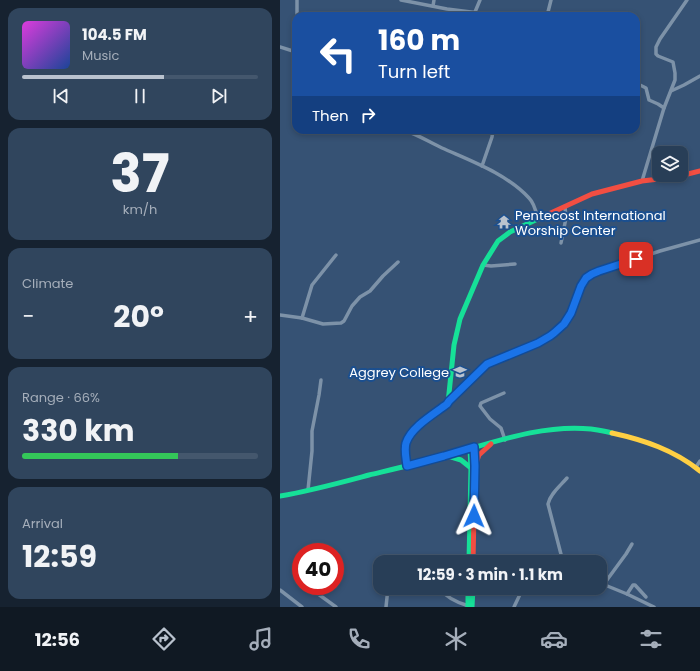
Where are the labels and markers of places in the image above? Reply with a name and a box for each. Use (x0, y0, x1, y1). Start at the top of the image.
place label: Pentecost International Worship Center (515, 206, 666, 240)
temple icon: Pentecost International Worship Center (496, 214, 512, 230)
pin (619, 242, 653, 276)
place label: Aggrey College (349, 363, 449, 382)
school or university icon: Aggrey College (452, 364, 468, 380)

